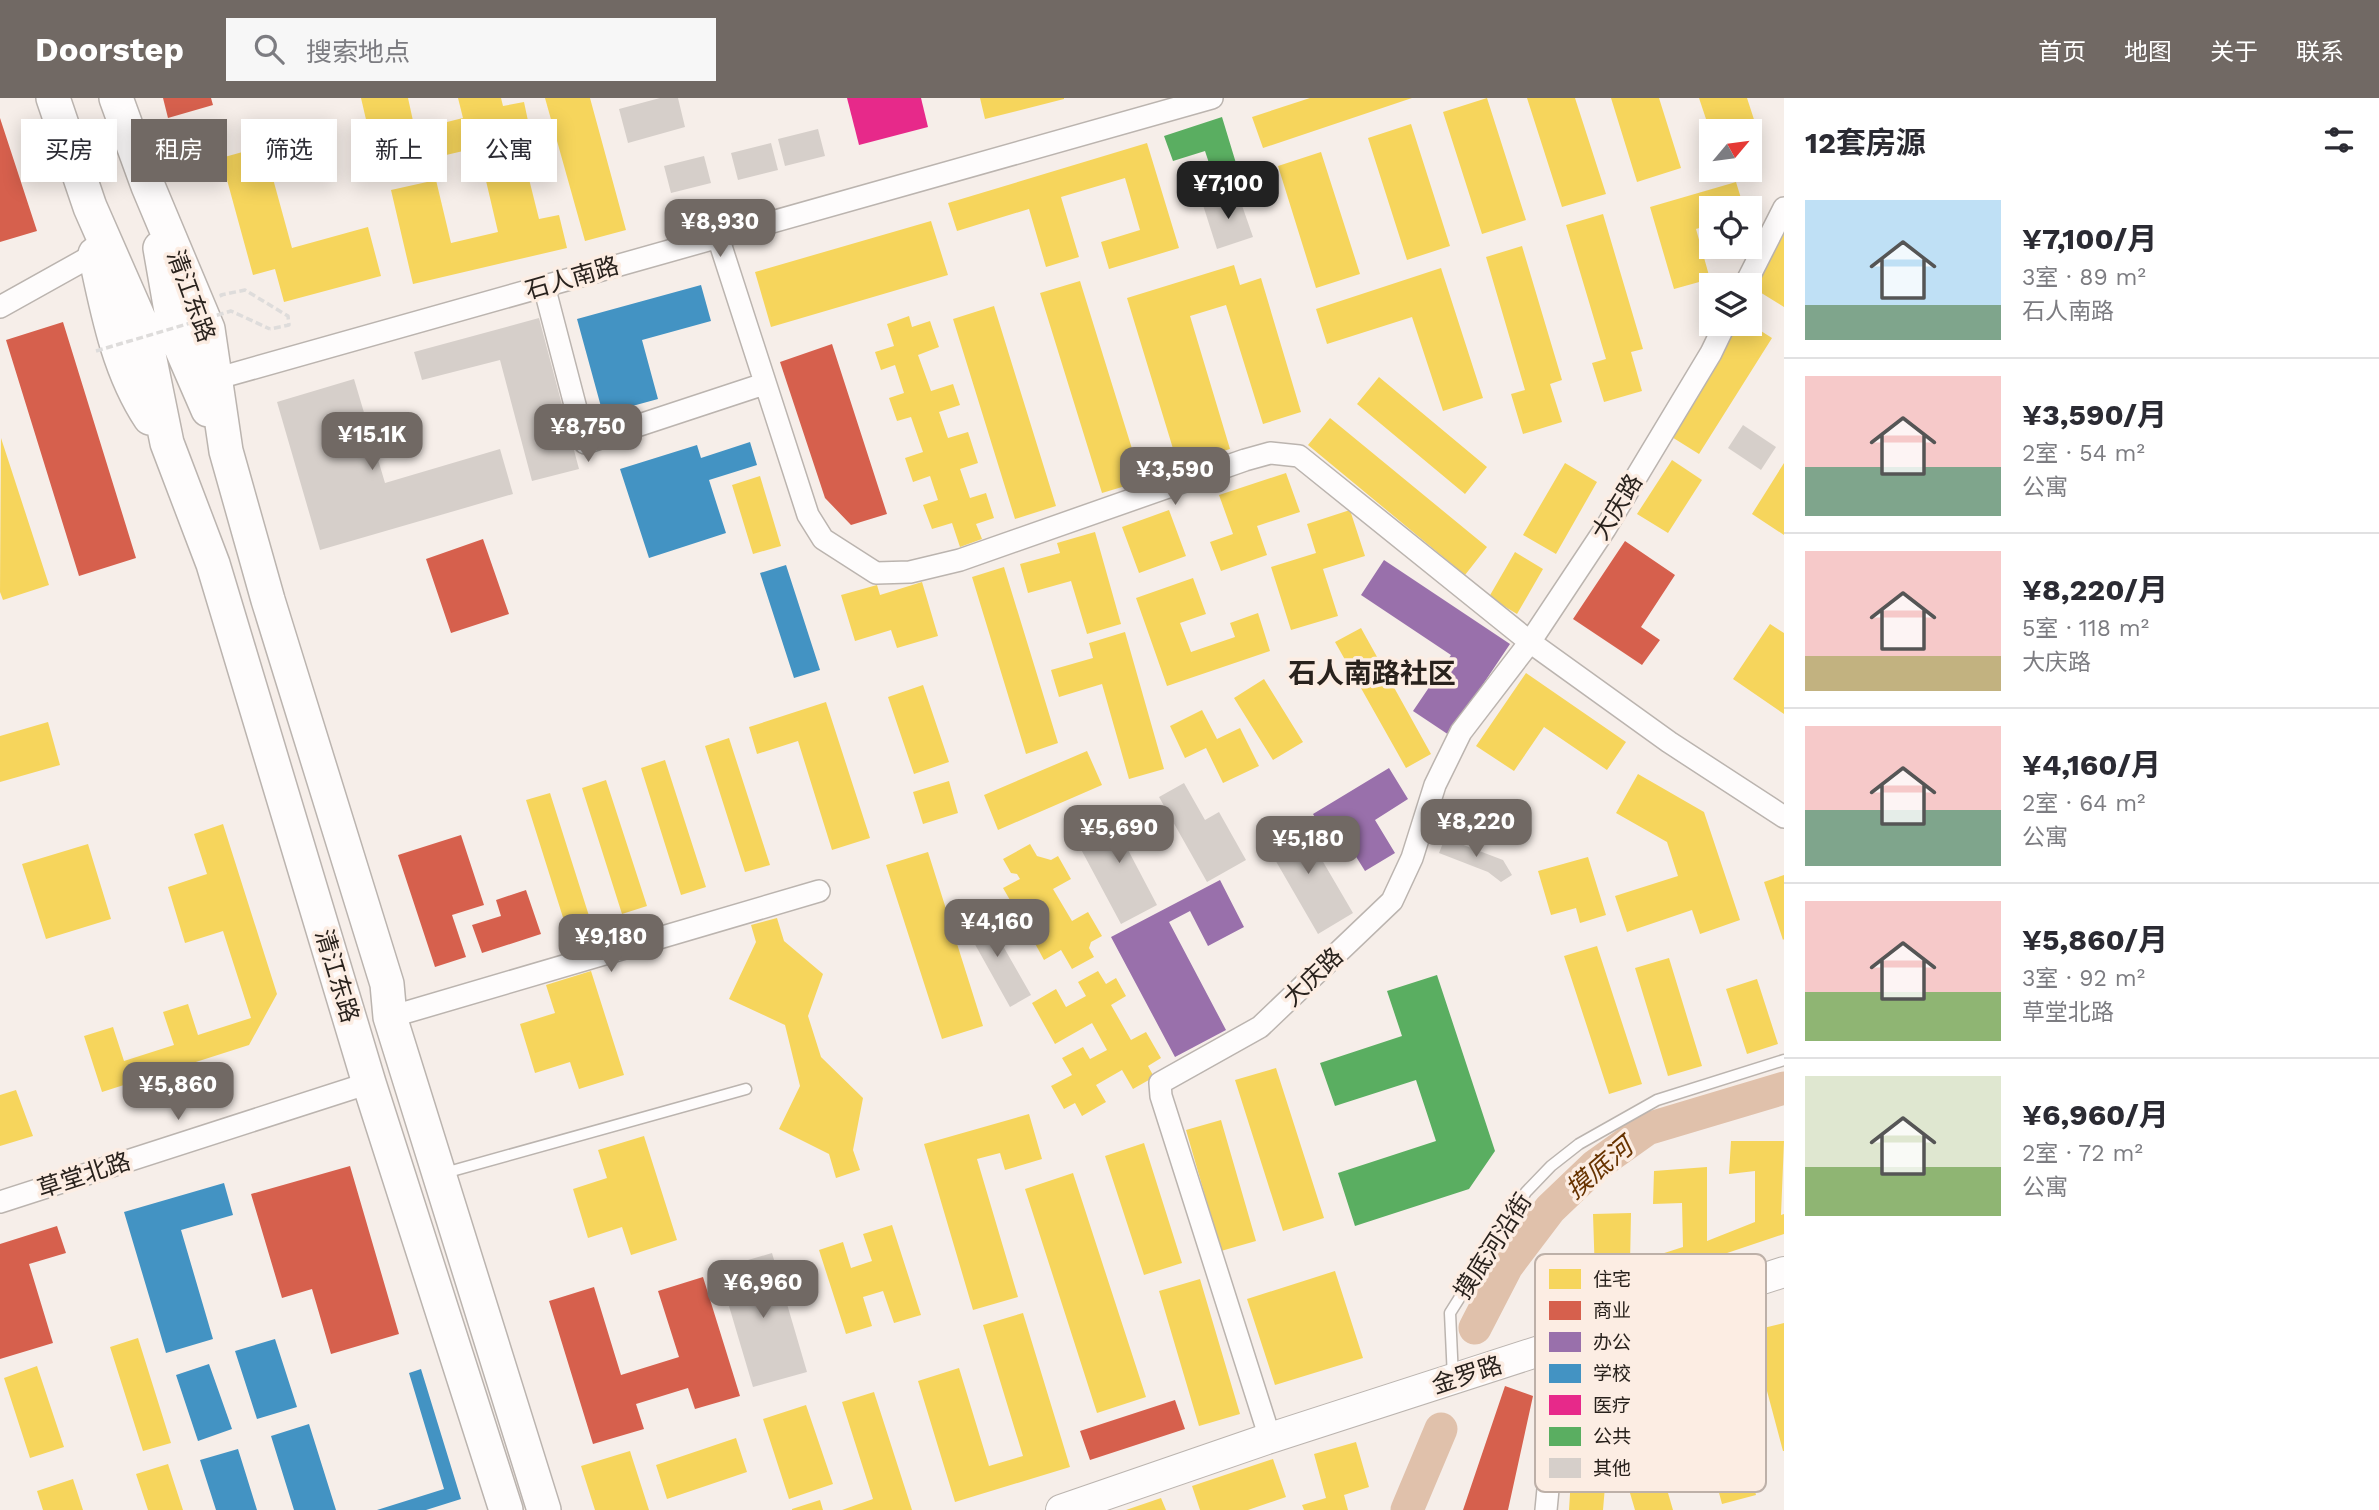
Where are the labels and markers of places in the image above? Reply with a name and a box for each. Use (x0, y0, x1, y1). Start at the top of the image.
pin: ¥7,100 (1171, 162, 1285, 221)
pin: ¥8,930 (663, 200, 777, 259)
pin: ¥8,750 (531, 404, 645, 464)
pin: ¥15.1K (315, 412, 429, 472)
pin: ¥3,590 (1118, 448, 1232, 507)
pin: ¥8,220 (1419, 800, 1533, 859)
pin: ¥5,690 (1062, 806, 1176, 865)
pin: ¥5,180 (1251, 816, 1365, 876)
pin: ¥4,160 (940, 900, 1054, 959)
pin: ¥9,180 (554, 914, 668, 974)
pin: ¥5,860 (121, 1062, 235, 1122)
pin: ¥6,960 (706, 1260, 820, 1320)

